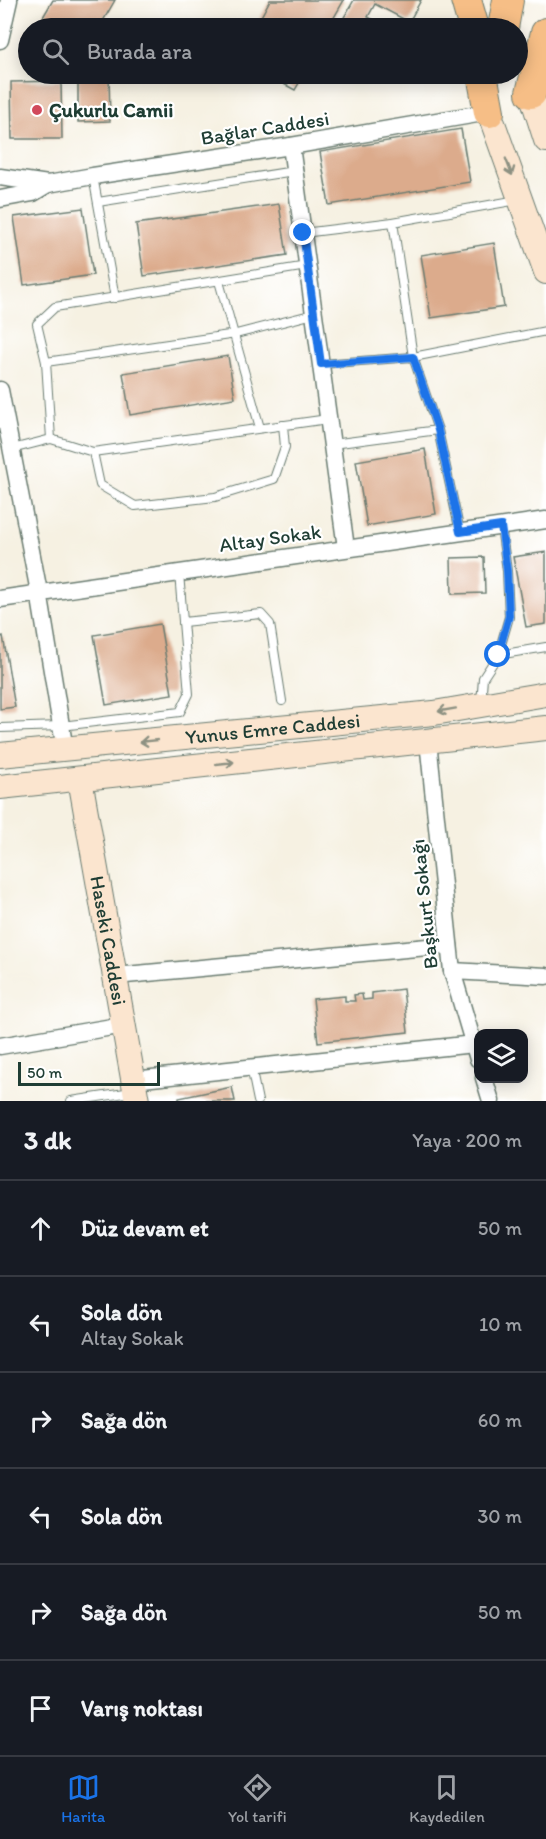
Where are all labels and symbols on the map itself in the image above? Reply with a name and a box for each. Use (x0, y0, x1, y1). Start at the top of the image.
place label: Çukurlu Camii (49, 98, 173, 123)
marker: Çukurlu Camii (30, 103, 44, 117)
street label: Bağlar Caddesi (199, 106, 331, 150)
one-way arrow (505, 157, 516, 176)
route end (289, 219, 315, 245)
street label: Altay Sokak (218, 519, 322, 557)
route start (484, 641, 510, 667)
one-way arrow (438, 705, 457, 716)
street label: Yunus Emre Caddesi (184, 708, 361, 749)
one-way arrow (139, 736, 159, 747)
one-way arrow (215, 757, 235, 768)
street label: Başkurt Sokağı (405, 838, 443, 970)
street label: Haseki Caddesi (85, 874, 132, 1007)
scale bar (18, 1059, 160, 1086)

